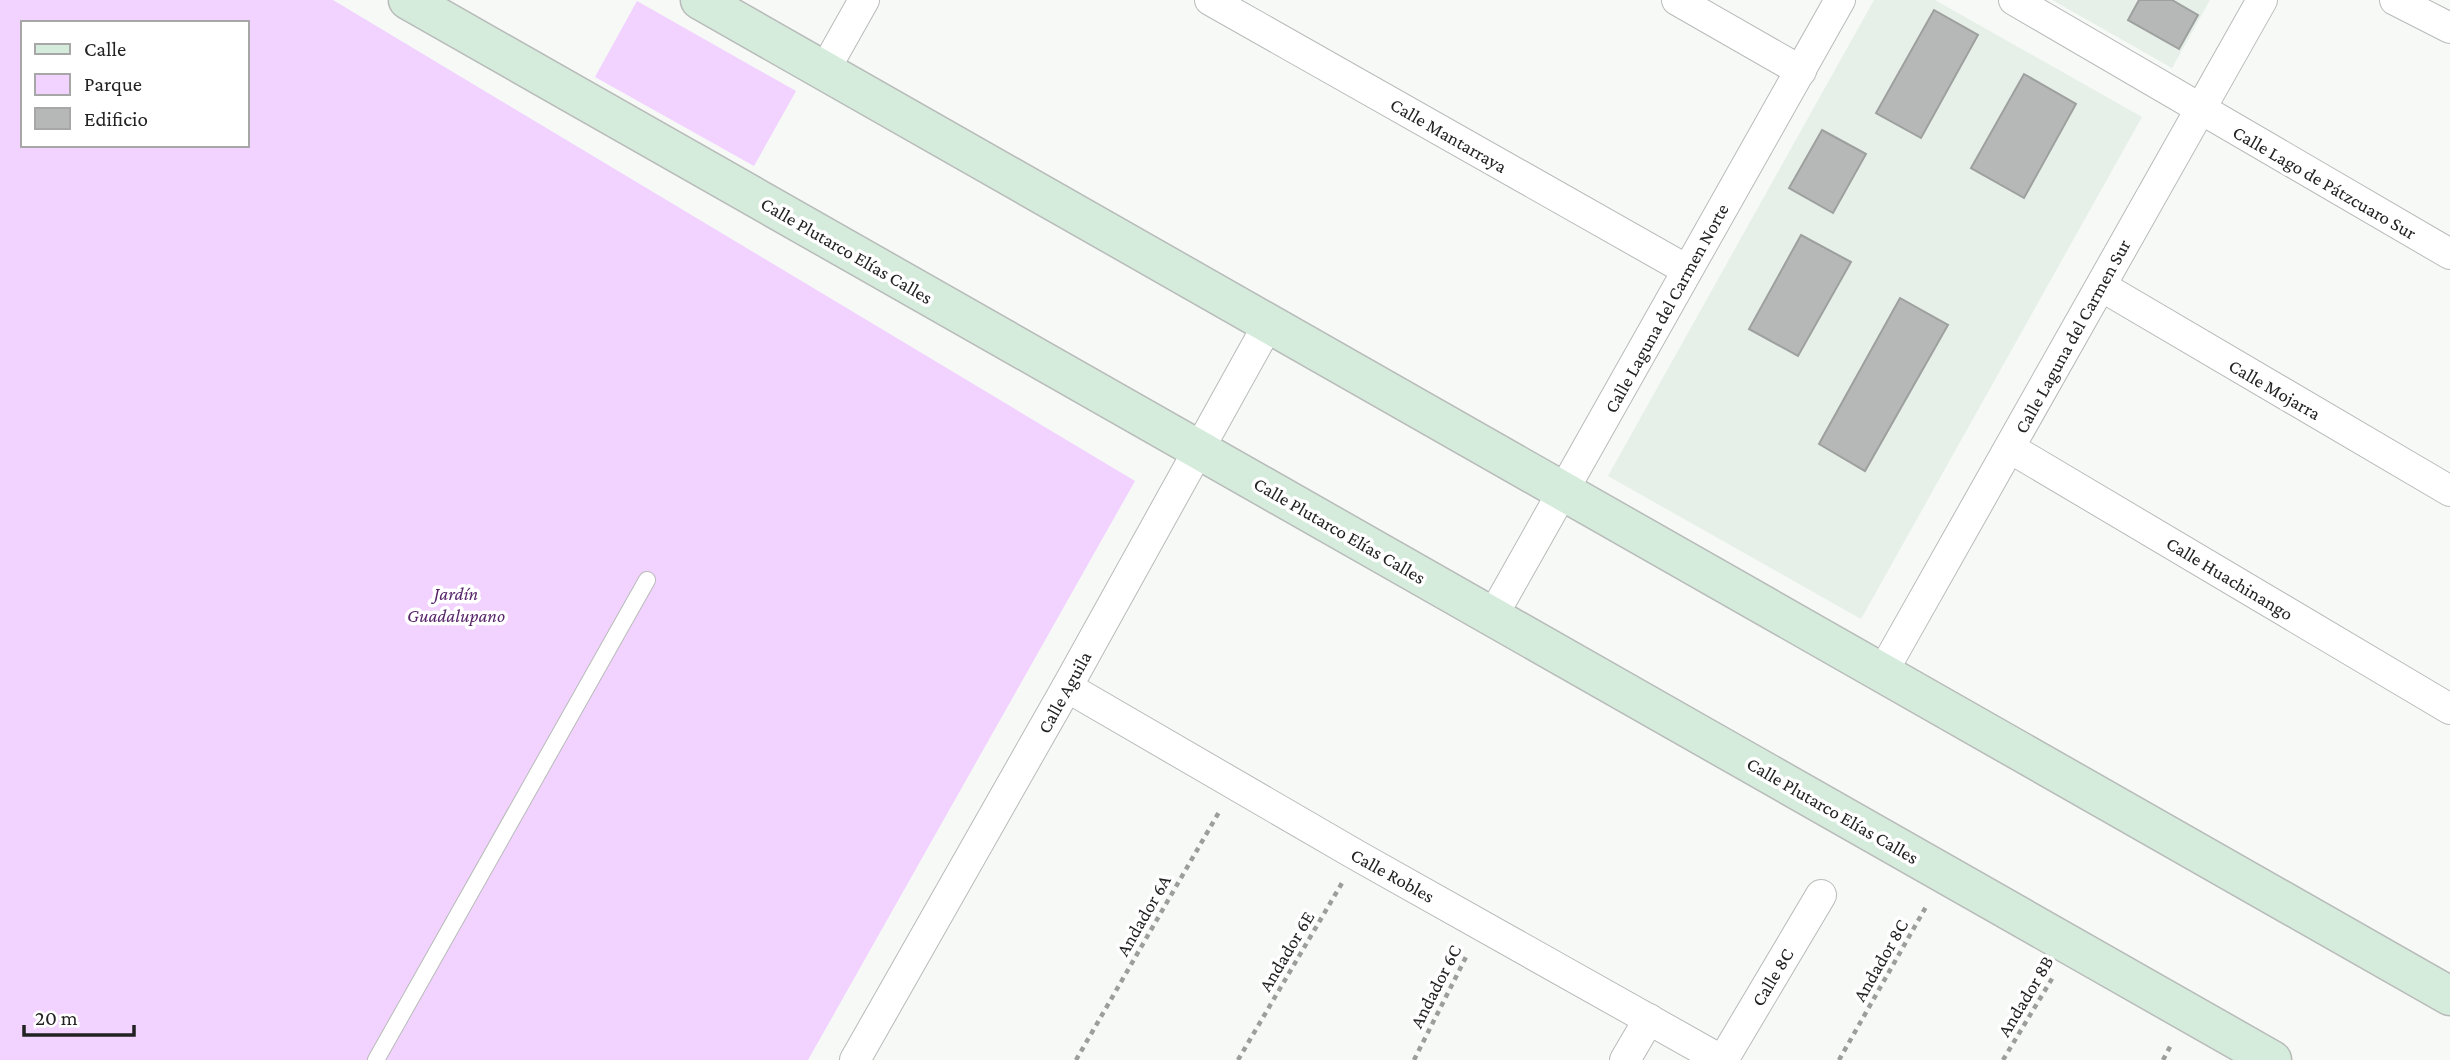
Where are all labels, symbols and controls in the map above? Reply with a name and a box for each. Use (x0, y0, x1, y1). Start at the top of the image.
legend (21, 21, 248, 147)
text: Calle (84, 37, 126, 61)
text: Parque (84, 72, 142, 96)
street label: Calle Mantarraya (1387, 94, 1511, 177)
text: Edificio (84, 107, 148, 131)
street label: Calle Lago de Pátzcuaro Sur (2229, 121, 2420, 244)
street label: Calle Plutarco Elías Calles (757, 193, 936, 308)
street label: Calle Laguna del Carmen Norte (1600, 200, 1733, 417)
street label: Calle Laguna del Carmen Sur (2010, 235, 2135, 437)
street label: Calle Mojarra (2225, 355, 2325, 425)
street label: Calle Plutarco Elías Calles (1250, 473, 1429, 588)
street label: Calle Huachinango (2163, 532, 2297, 624)
park label: Jardín Guadalupano (407, 583, 505, 626)
street label: Calle Aguila (1033, 647, 1096, 737)
street label: Calle Plutarco Elías Calles (1743, 753, 1922, 868)
street label: Calle Robles (1347, 844, 1438, 907)
street label: Andador 6A (1112, 871, 1175, 959)
street label: Andador 6E (1254, 907, 1318, 995)
street label: Andador 8C (1849, 916, 1912, 1005)
street label: Andador 6C (1406, 941, 1465, 1031)
street label: Calle 8C (1747, 945, 1798, 1010)
street label: Andador 8B (1993, 952, 2058, 1040)
scale bar (24, 993, 135, 1038)
text: 20 m (35, 1006, 78, 1030)

